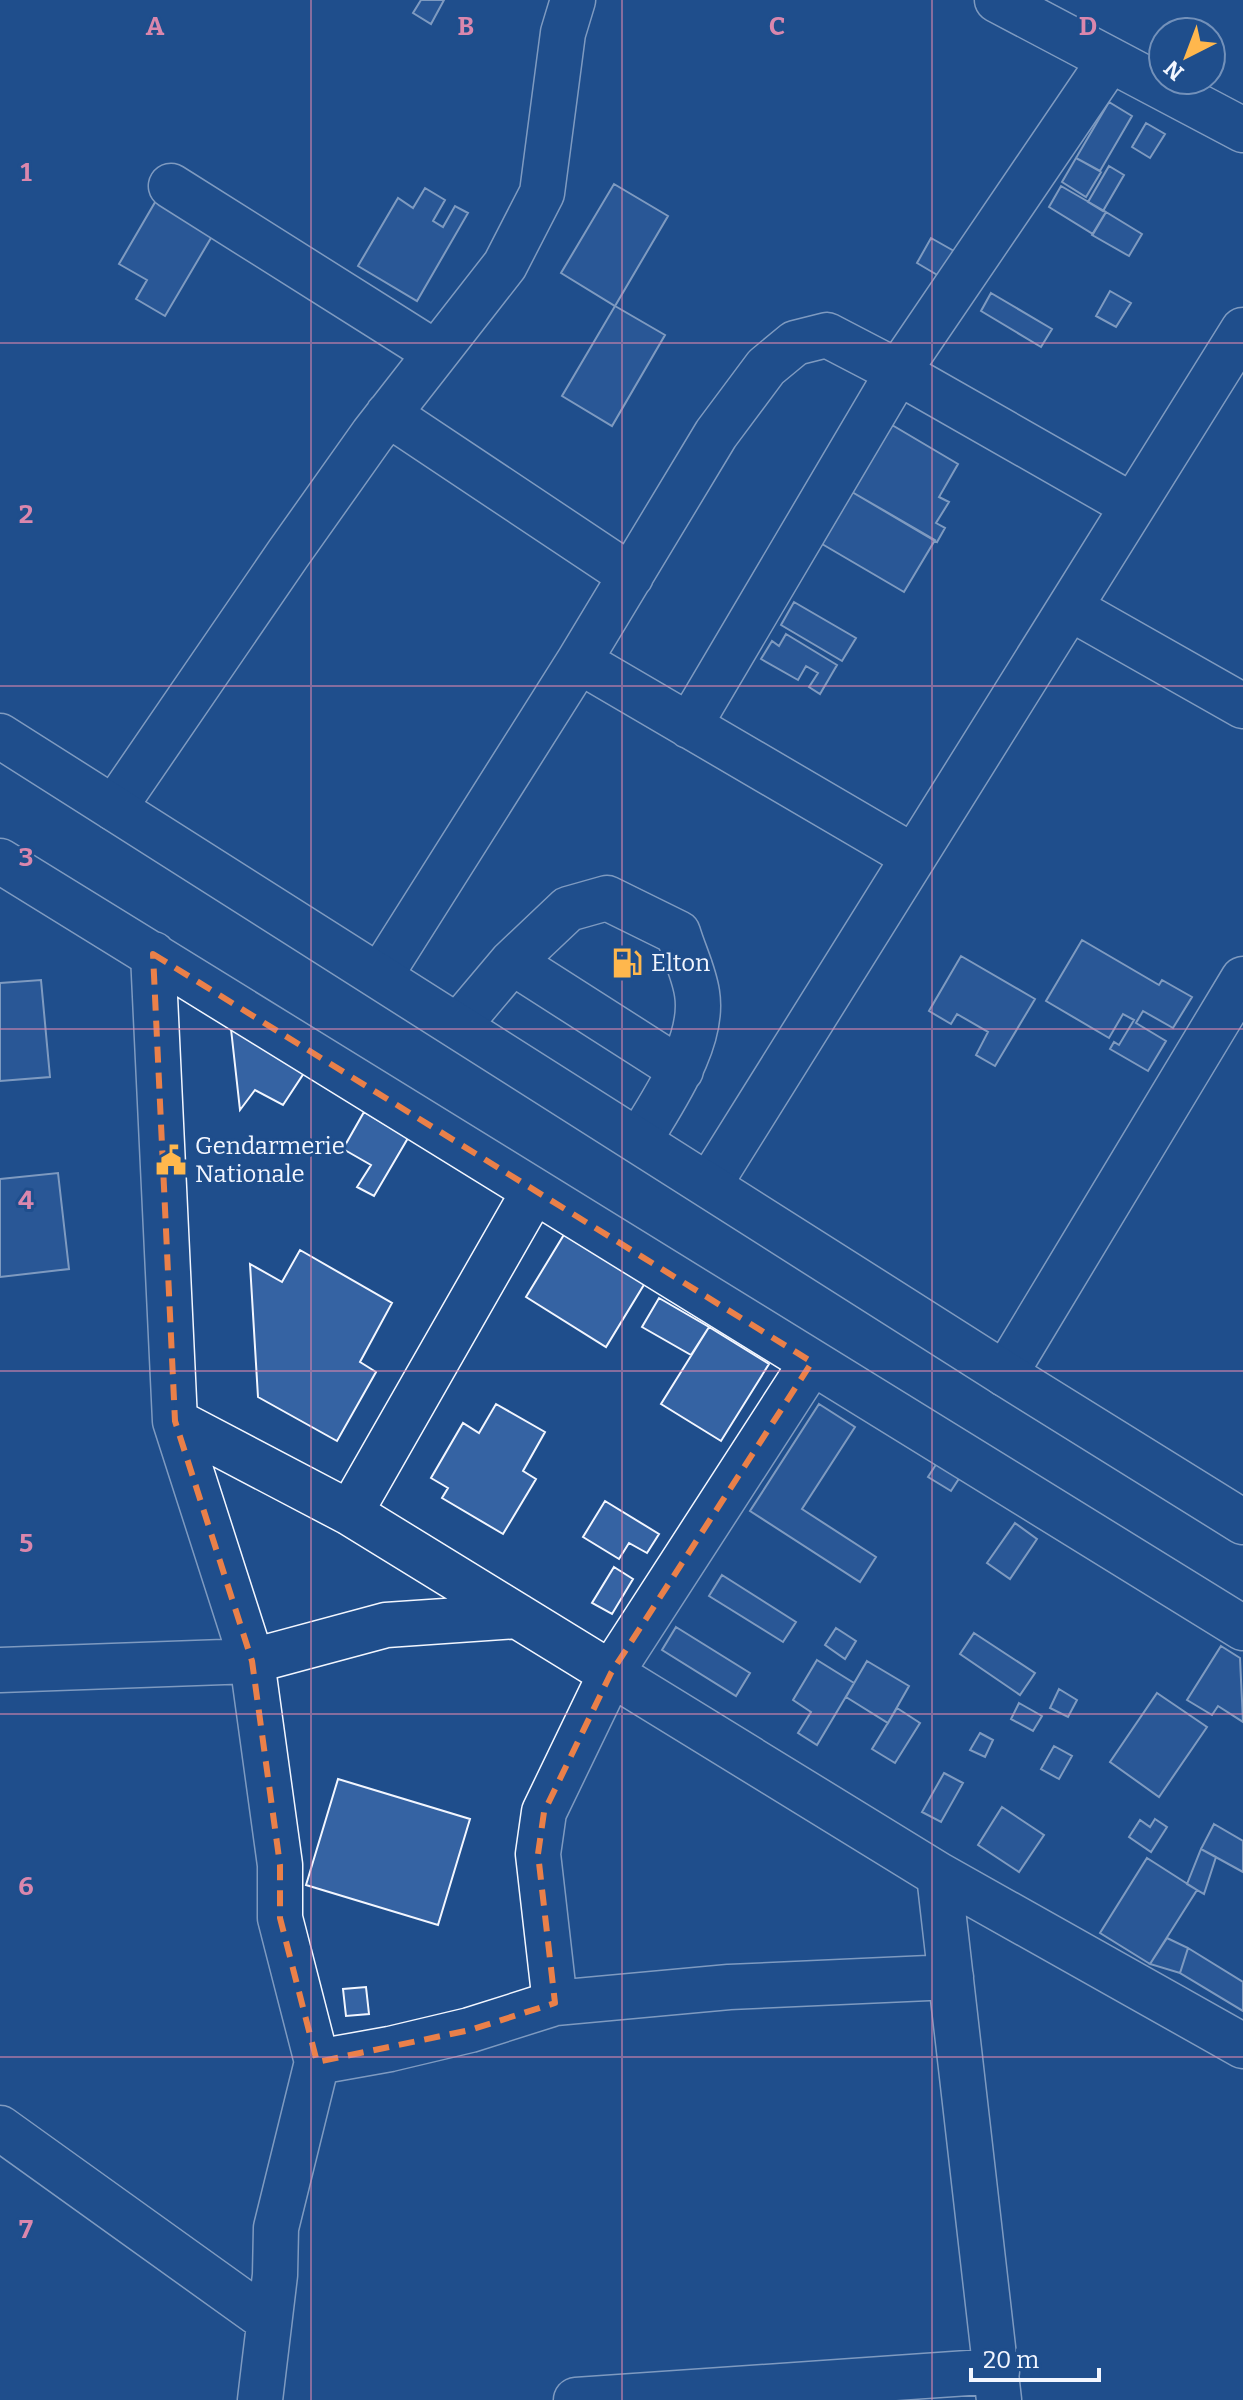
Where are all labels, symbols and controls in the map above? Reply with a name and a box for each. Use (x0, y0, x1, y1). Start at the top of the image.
text: A (146, 11, 165, 42)
text: B (458, 11, 474, 42)
text: C (769, 11, 785, 42)
text: D (1079, 11, 1097, 42)
north arrow (1147, 16, 1227, 96)
text: N (1159, 55, 1189, 86)
text: 1 (20, 157, 32, 188)
text: 2 (19, 499, 33, 530)
text: 3 (19, 842, 33, 873)
fuel station icon: Elton (610, 946, 644, 980)
place label: Elton (651, 949, 710, 977)
place label: Gendarmerie Nationale (195, 1132, 345, 1188)
public building icon: Gendarmerie Nationale (154, 1143, 188, 1177)
text: 4 (18, 1185, 34, 1216)
text: 5 (19, 1528, 33, 1559)
text: 6 (18, 1871, 34, 1902)
text: 7 (19, 2214, 33, 2245)
scale bar (971, 2332, 1099, 2382)
text: 20 m (983, 2346, 1039, 2374)

